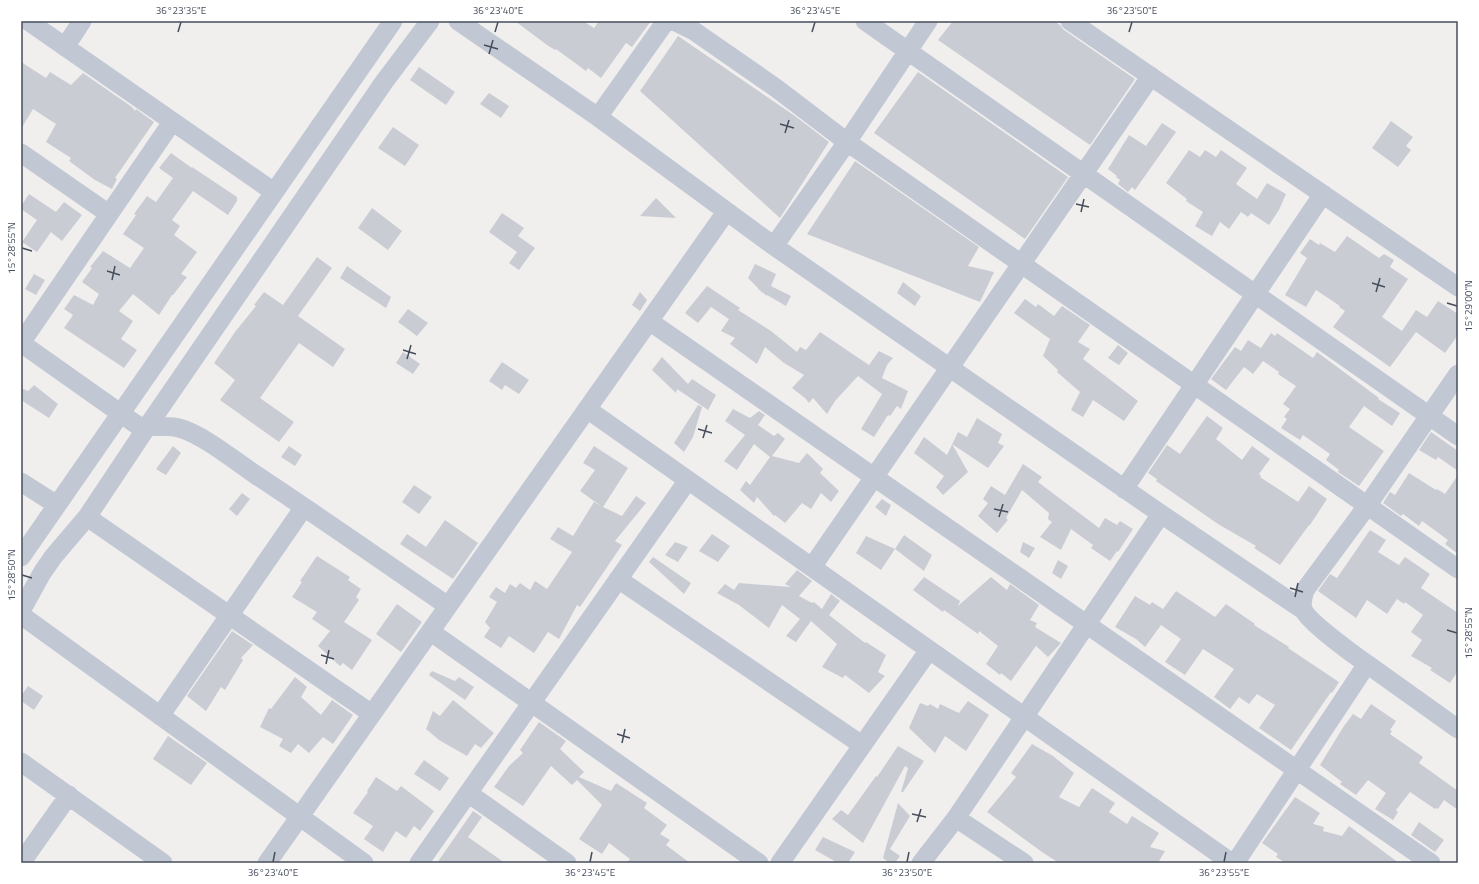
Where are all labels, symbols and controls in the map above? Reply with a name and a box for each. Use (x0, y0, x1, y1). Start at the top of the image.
text: 36°23'35"E (156, 3, 207, 18)
text: 36°23'40"E (473, 3, 524, 18)
text: 36°23'45"E (790, 3, 841, 18)
text: 36°23'50"E (1107, 3, 1158, 18)
text: 15°28'55"N (4, 222, 19, 274)
text: 15°29'00"N (1461, 280, 1476, 332)
text: 15°28'50"N (4, 549, 19, 601)
text: 15°28'55"N (1461, 607, 1476, 659)
text: 36°23'40"E (248, 865, 299, 880)
text: 36°23'45"E (565, 865, 616, 880)
text: 36°23'50"E (882, 865, 933, 880)
text: 36°23'55"E (1199, 865, 1250, 880)

